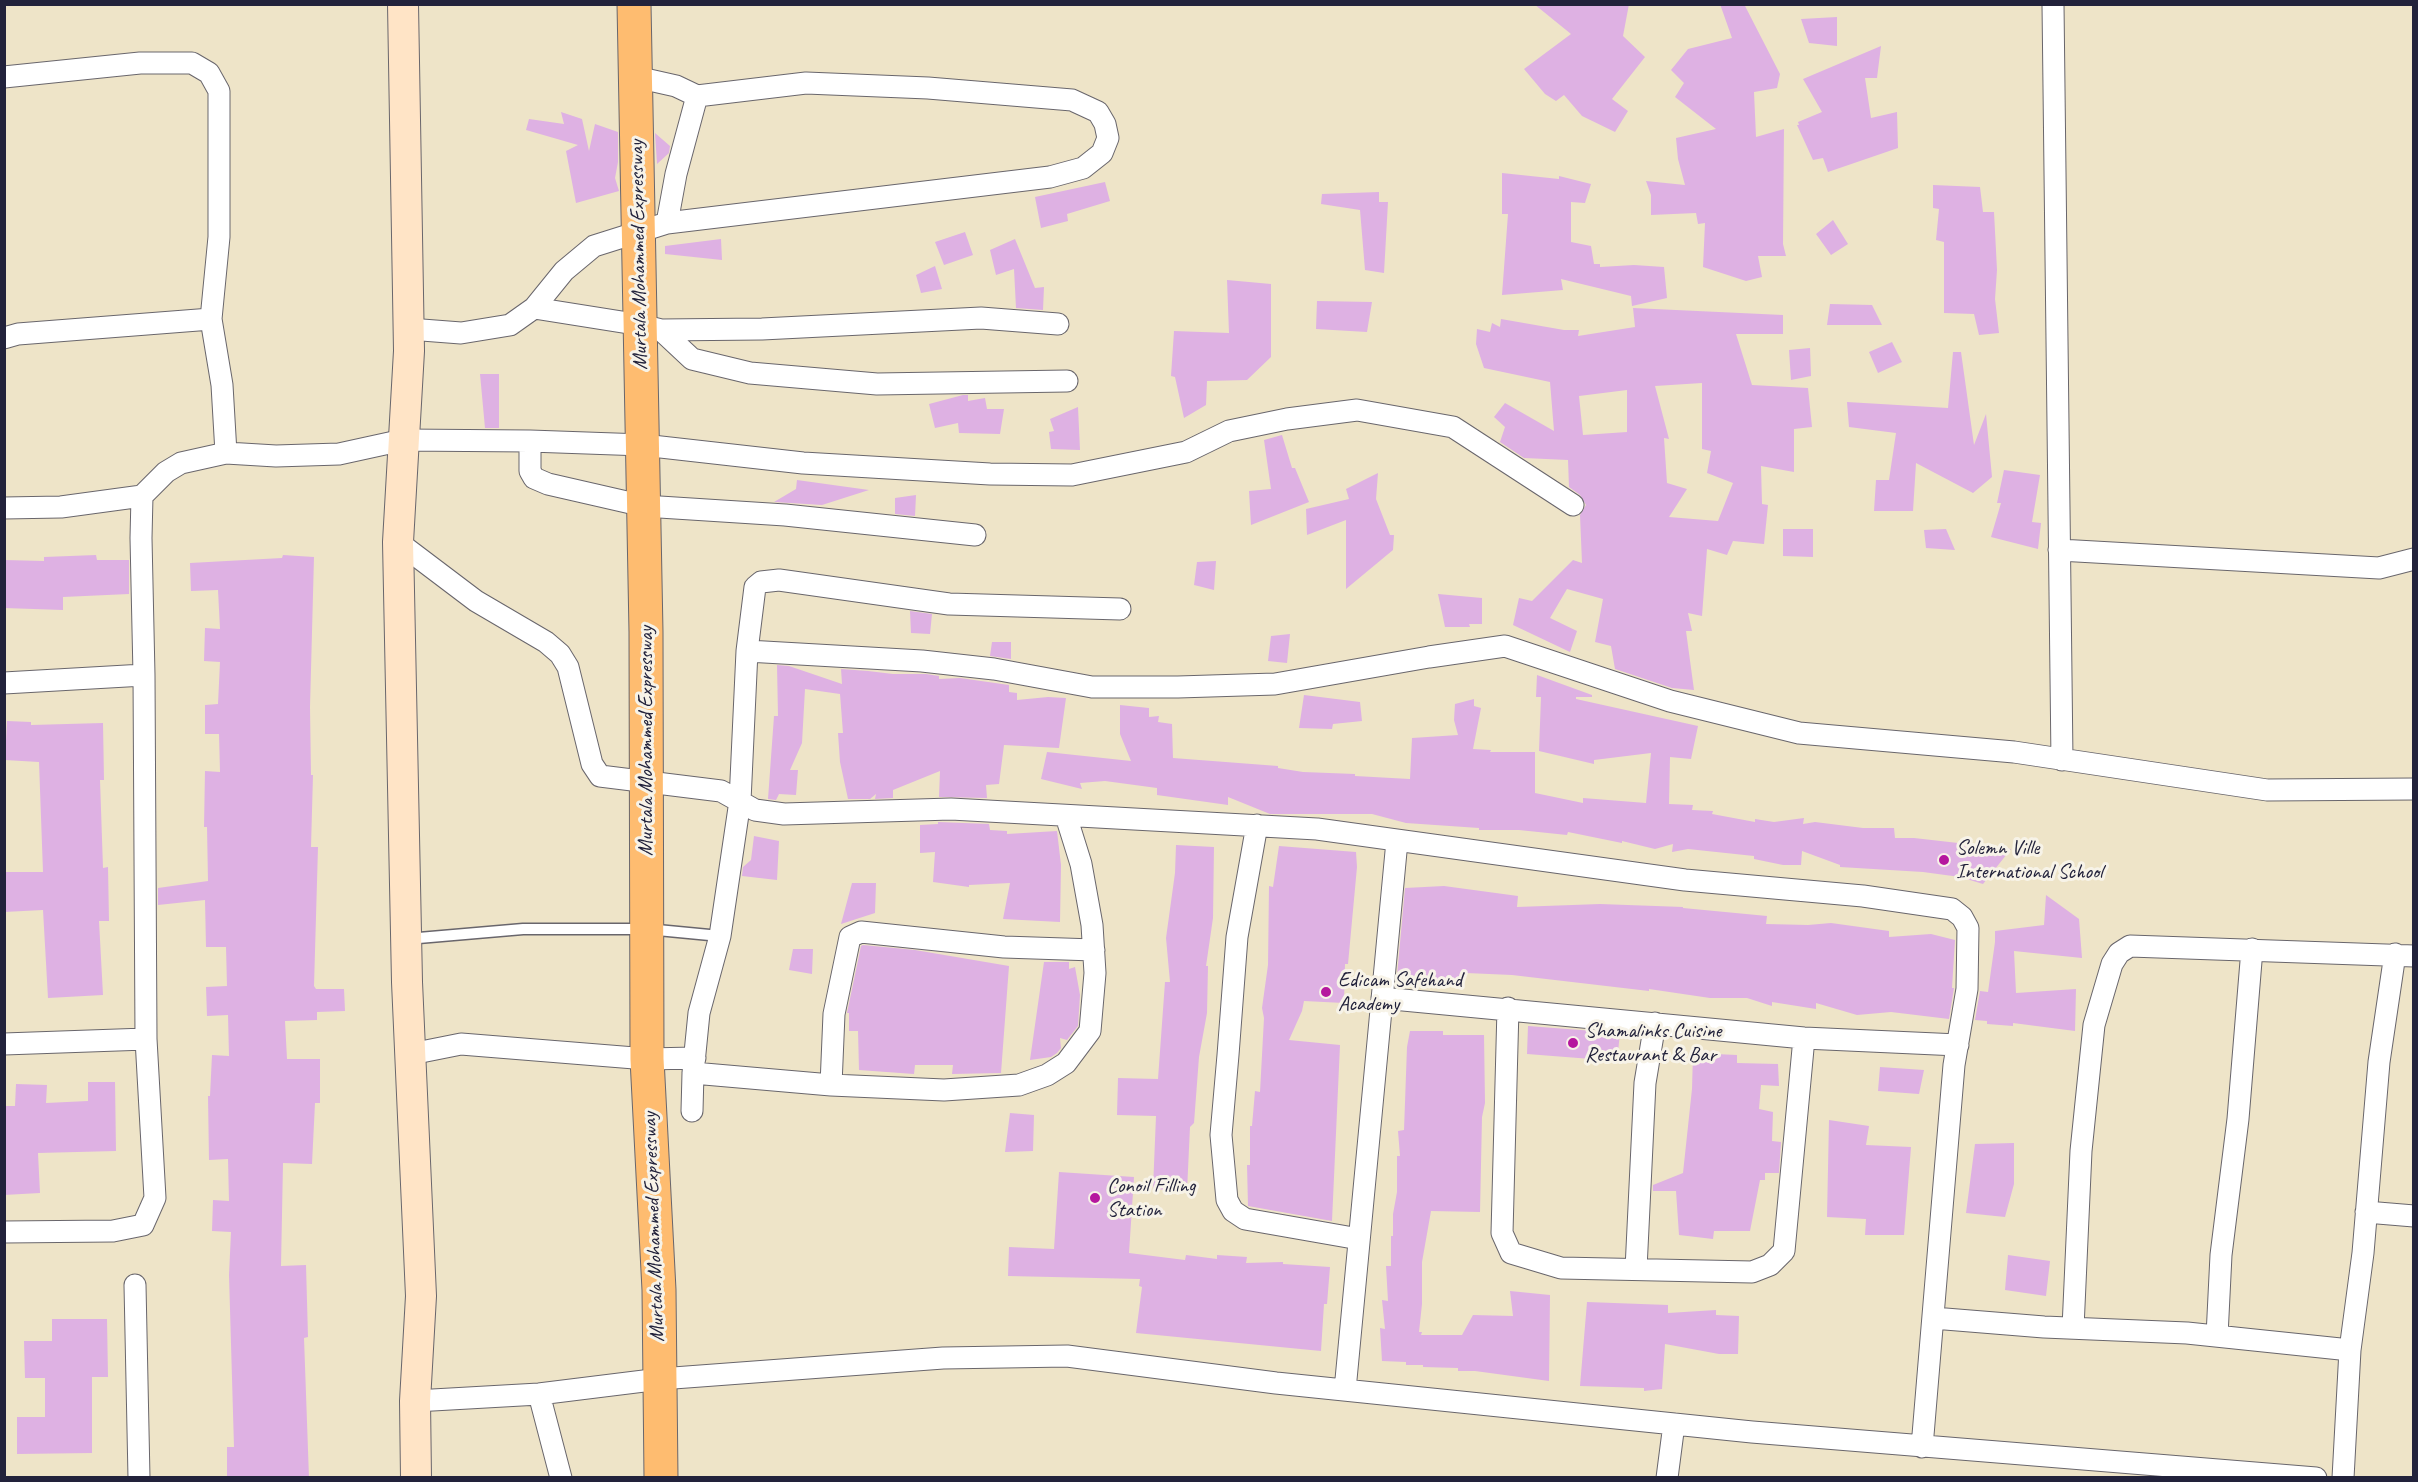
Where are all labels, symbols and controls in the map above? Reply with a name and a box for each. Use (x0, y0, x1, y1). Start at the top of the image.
street label: Murtala Mohammed Expressway (624, 140, 654, 370)
street label: Murtala Mohammed Expressway (633, 626, 659, 856)
place label: Solemn Ville International School (1956, 835, 2103, 885)
marker: Solemn Ville International School (1937, 853, 1951, 867)
place label: Edicam Safehand Academy (1338, 967, 1462, 1017)
marker: Edicam Safehand Academy (1319, 985, 1333, 999)
place label: Shamalinks Cuisine Restaurant & Bar (1585, 1018, 1721, 1068)
marker: Shamalinks Cuisine Restaurant & Bar (1566, 1036, 1580, 1050)
street label: Murtala Mohammed Expressway (637, 1112, 671, 1342)
place label: Conoil Filling Station (1107, 1173, 1195, 1223)
marker: Conoil Filling Station (1088, 1191, 1102, 1205)

